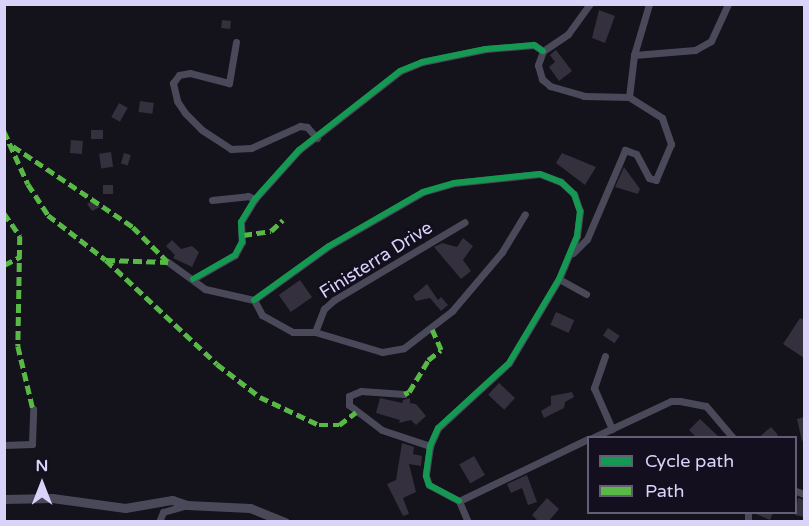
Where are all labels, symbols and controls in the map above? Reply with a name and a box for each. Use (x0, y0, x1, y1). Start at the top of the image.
street label: Finisterra Drive (316, 217, 436, 303)
legend (587, 436, 797, 514)
text: Cycle path (645, 450, 734, 472)
north arrow (12, 454, 72, 514)
text: N (36, 456, 48, 476)
text: Path (645, 480, 684, 502)

